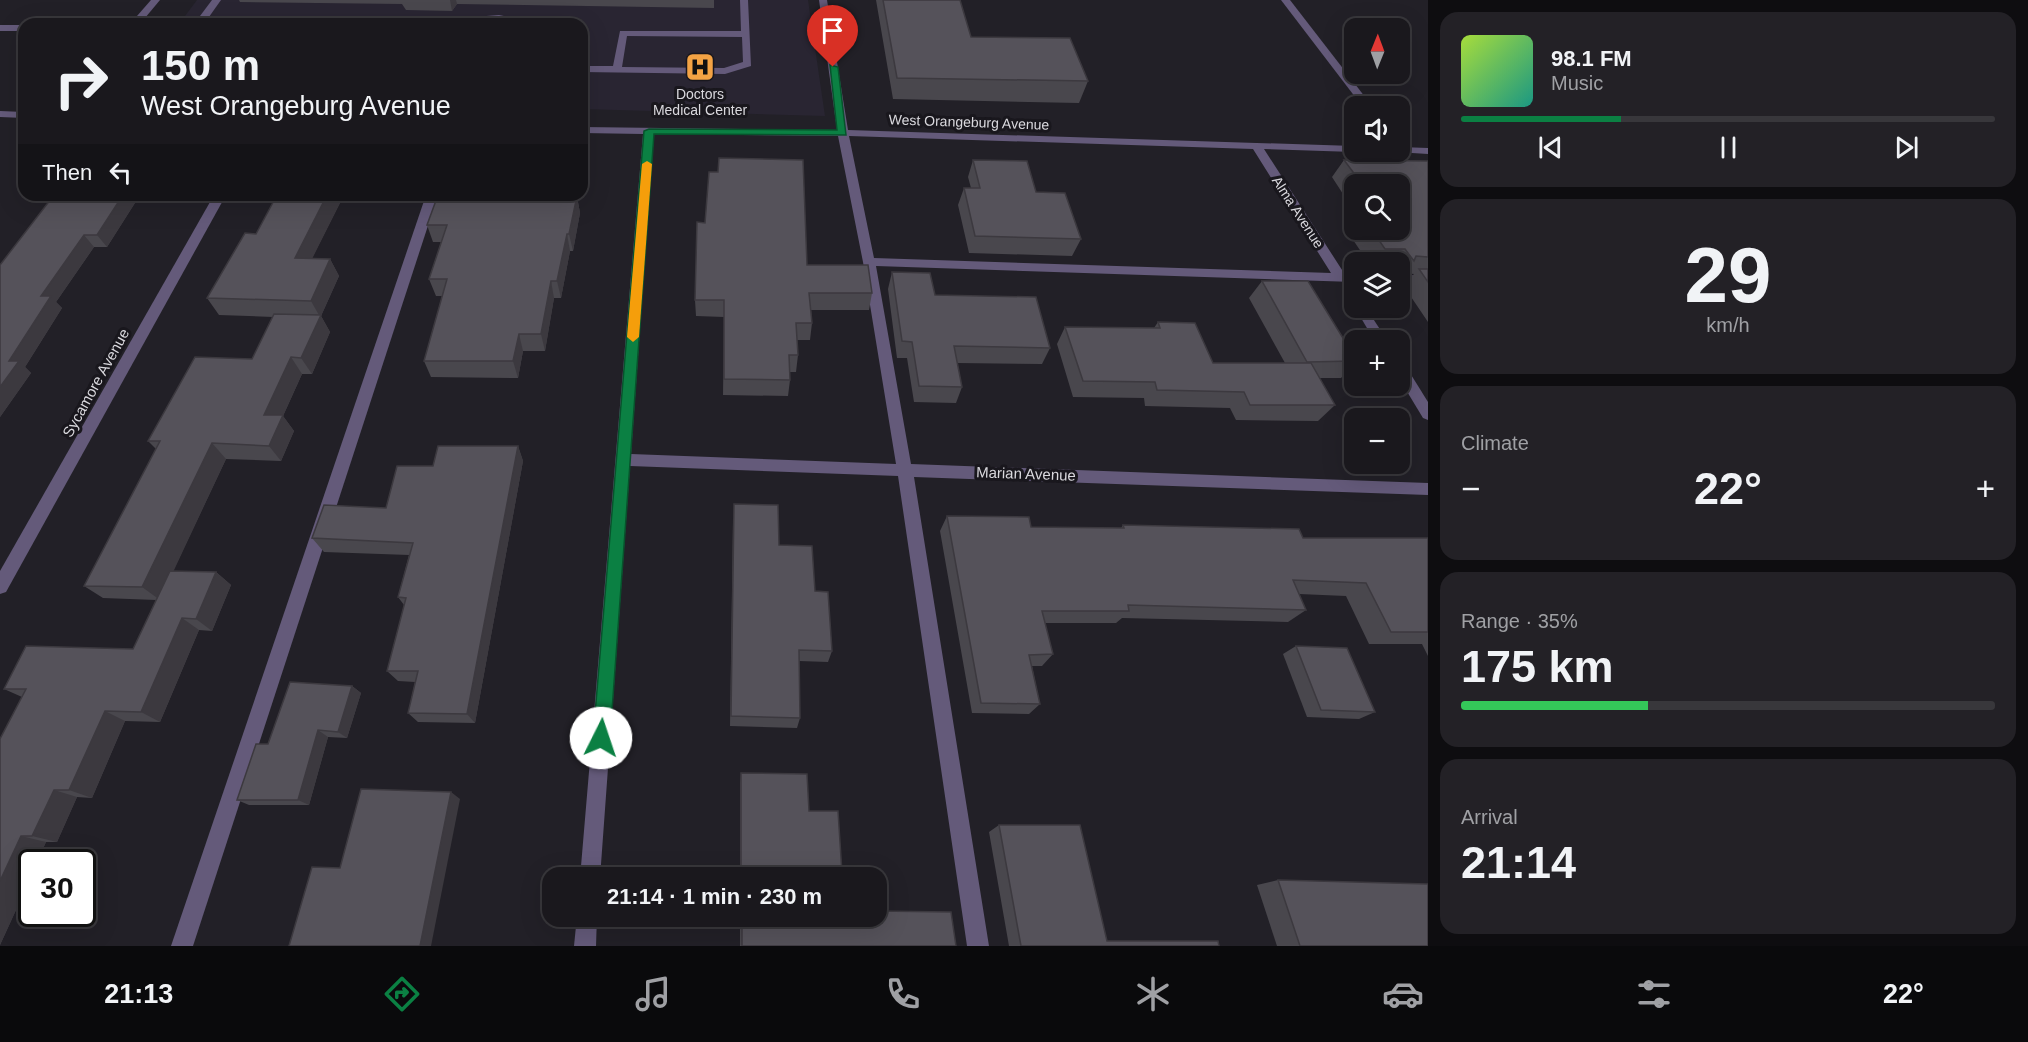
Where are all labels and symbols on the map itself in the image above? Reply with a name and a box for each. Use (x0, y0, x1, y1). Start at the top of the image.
pin (807, 5, 858, 67)
north arrow (1344, 18, 1410, 84)
hospital icon: Doctors Medical Center (684, 51, 716, 83)
place label: Doctors Medical Center (653, 86, 747, 118)
street label: West Orangeburg Avenue (888, 111, 1050, 133)
street label: Alma Avenue (1269, 173, 1327, 251)
street label: Sycamore Avenue (59, 326, 132, 440)
street label: Marian Avenue (976, 463, 1076, 484)
position arrow (569, 706, 633, 770)
speed limit sign: 30 (18, 849, 96, 927)

